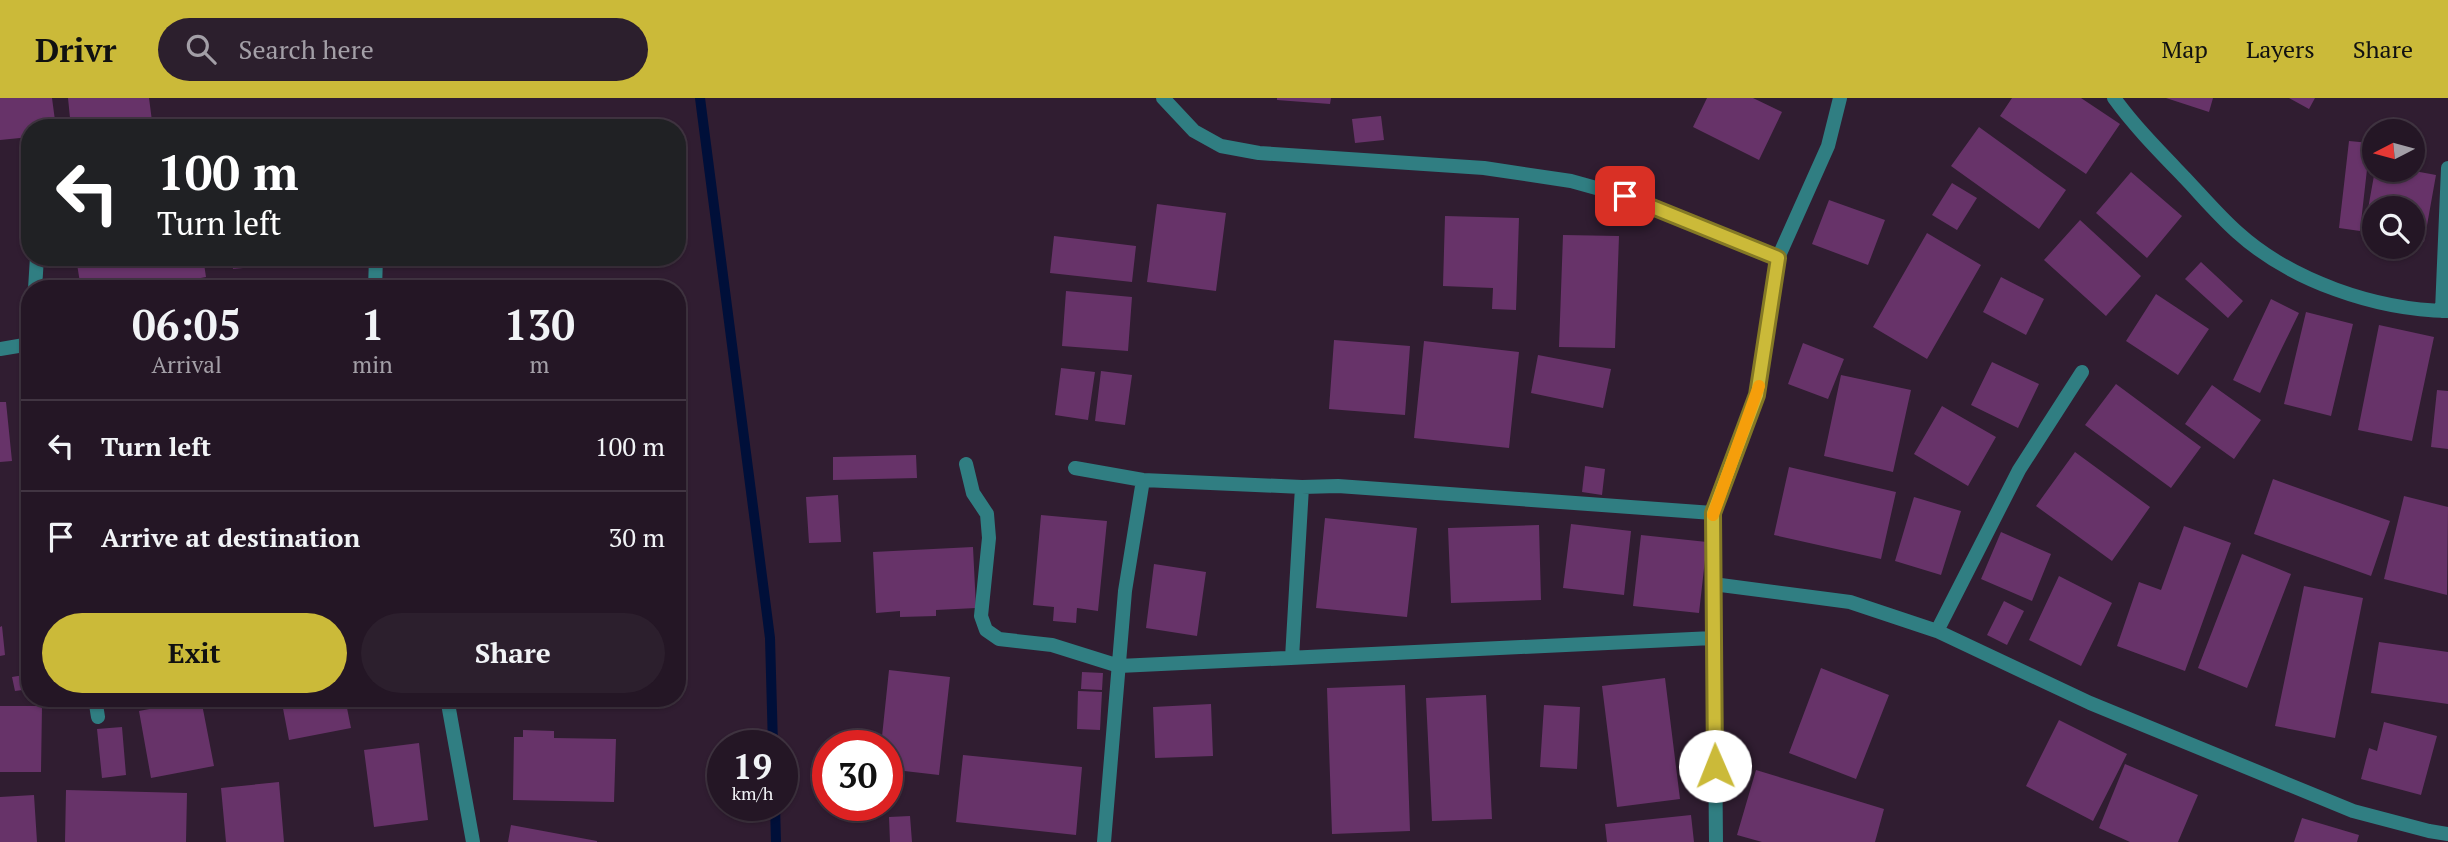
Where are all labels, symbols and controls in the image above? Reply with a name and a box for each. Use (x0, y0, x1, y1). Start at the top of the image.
search box (158, 18, 648, 81)
text: Drivr (35, 28, 116, 71)
icon: search (182, 30, 220, 68)
text: Search here (238, 32, 374, 66)
text: Map (2161, 33, 2208, 65)
text: Layers (2246, 33, 2315, 65)
text: Share (2353, 33, 2413, 65)
north arrow (2362, 119, 2426, 182)
map controls (2362, 119, 2425, 259)
text: 100 m (157, 139, 299, 204)
icon: left (42, 147, 133, 238)
pin (1595, 166, 1655, 226)
icon: arrive (1606, 177, 1644, 215)
button: search (2362, 196, 2425, 259)
text: Turn left (157, 202, 281, 244)
text: 06:05 (132, 296, 241, 352)
text: 1 (361, 296, 384, 352)
text: 130 (504, 296, 575, 352)
text: Arrival (151, 349, 222, 380)
text: min (352, 349, 393, 380)
text: m (529, 349, 549, 380)
icon: left (42, 427, 80, 465)
text: Turn left (101, 429, 211, 463)
text: 100 m (595, 429, 665, 463)
icon: arrive (42, 518, 80, 556)
text: Arrive at destination (101, 520, 360, 554)
text: 30 m (609, 520, 665, 554)
button: Exit (42, 613, 347, 693)
button: Share (361, 613, 665, 693)
position arrow (1678, 729, 1752, 803)
speed limit sign: 30 (812, 730, 903, 821)
text: 19 (733, 743, 772, 789)
text: km/h (732, 781, 773, 805)

